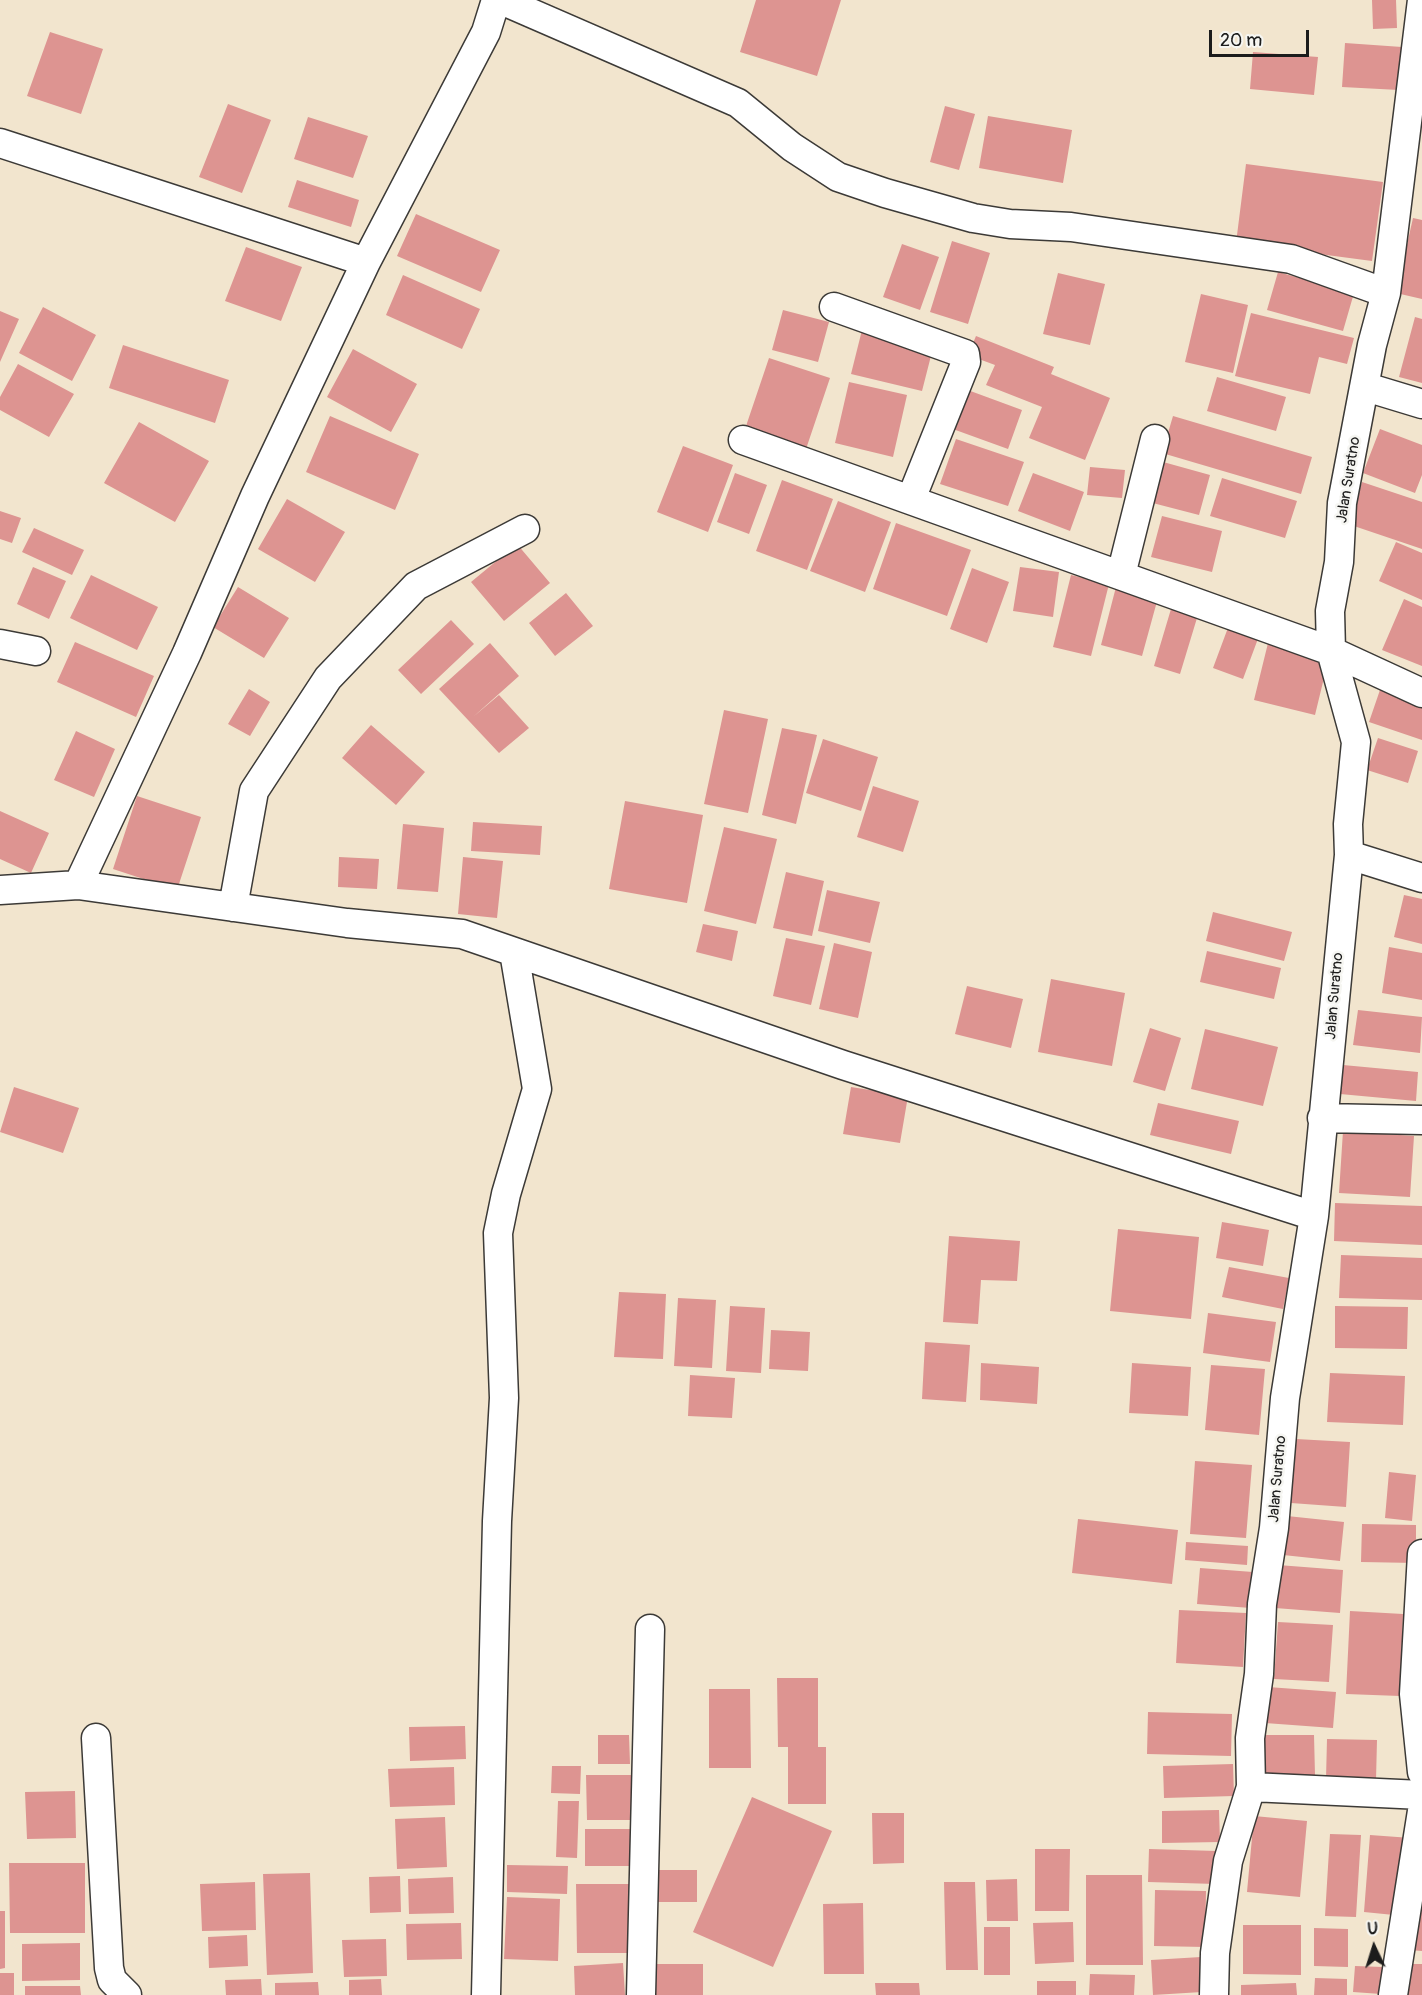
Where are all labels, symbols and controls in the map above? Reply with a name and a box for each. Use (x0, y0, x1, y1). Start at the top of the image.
scale bar (1212, 18, 1312, 56)
text: 20 m (1220, 29, 1262, 52)
street label: Jalan Suratno (1333, 436, 1365, 524)
street label: Jalan Suratno (1322, 952, 1348, 1040)
street label: Jalan Suratno (1265, 1435, 1291, 1523)
north arrow (1344, 1917, 1404, 1977)
text: U (1367, 1919, 1379, 1939)

